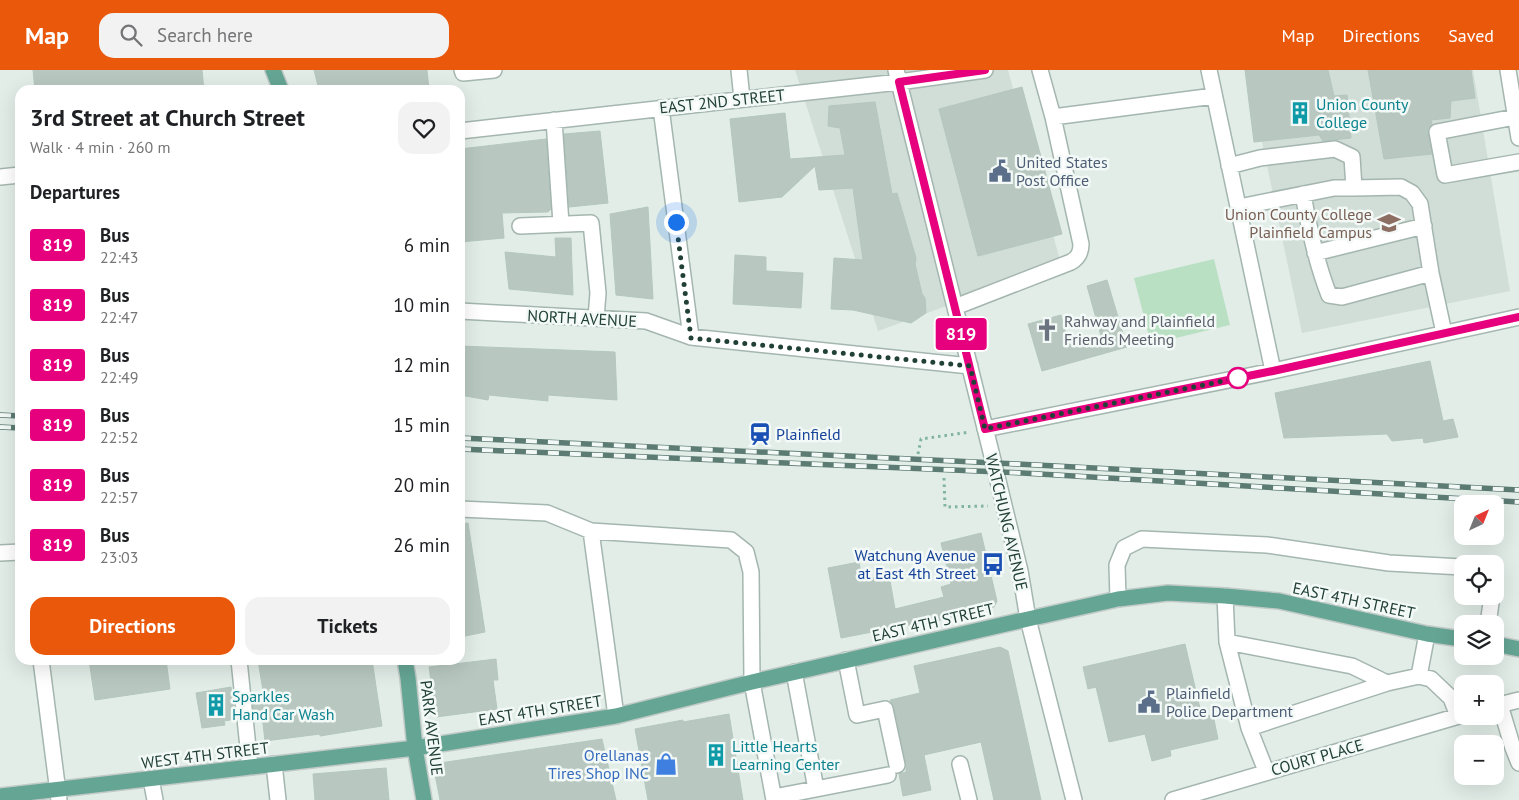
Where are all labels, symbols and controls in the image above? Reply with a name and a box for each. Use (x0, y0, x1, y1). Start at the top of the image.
search box (99, 13, 449, 58)
text: Map (25, 20, 69, 51)
icon: search (117, 21, 145, 49)
text: Search here (157, 23, 253, 47)
text: Map (1282, 24, 1314, 47)
text: Directions (1342, 24, 1420, 47)
text: Saved (1448, 24, 1494, 47)
street label: EAST 2ND STREET (658, 84, 786, 118)
place label: Union County College (1316, 94, 1409, 132)
building icon: Union County College (1287, 100, 1313, 126)
text: 3rd Street at Church Street (30, 102, 305, 133)
button: heart (398, 102, 450, 154)
text: Walk · 4 min · 260 m (30, 137, 170, 157)
place label: United States Post Office (1016, 152, 1108, 190)
public building icon: United States Post Office (987, 158, 1013, 184)
text: Departures (30, 180, 120, 204)
place label: Union County College Plainfield Campus (1225, 204, 1372, 242)
your location (664, 210, 689, 235)
school or university icon: Union County College Plainfield Campus (1376, 210, 1402, 236)
text: Bus (100, 223, 129, 247)
text: 819 (42, 233, 73, 256)
text: 6 min (404, 233, 450, 257)
text: 22:43 (100, 247, 138, 267)
text: Bus (100, 283, 129, 307)
text: 819 (42, 293, 73, 316)
text: 10 min (393, 293, 450, 317)
street label: NORTH AVENUE (527, 305, 637, 331)
text: 22:47 (100, 307, 138, 327)
place label: Rahway and Plainfield Friends Meeting (1064, 311, 1215, 349)
church icon: Rahway and Plainfield Friends Meeting (1034, 317, 1060, 343)
line badge: 819 (932, 318, 990, 350)
text: 819 (946, 322, 976, 345)
text: Bus (100, 343, 129, 367)
text: 819 (42, 353, 73, 376)
text: 12 min (393, 353, 450, 377)
text: 22:49 (100, 367, 138, 387)
unlabelled marker (1227, 367, 1249, 389)
text: Bus (100, 403, 129, 427)
text: 819 (42, 413, 73, 436)
text: 15 min (393, 413, 450, 437)
station icon: Plainfield (747, 421, 773, 447)
place label: Plainfield (776, 424, 841, 444)
text: 22:52 (100, 427, 138, 447)
street label: WATCHUNG AVENUE (982, 452, 1032, 592)
text: Bus (100, 463, 129, 487)
text: 819 (42, 473, 73, 496)
text: 20 min (393, 473, 450, 497)
text: 22:57 (100, 487, 138, 507)
north arrow (1454, 495, 1504, 545)
map controls (1454, 495, 1504, 785)
text: Bus (100, 523, 129, 547)
text: 819 (42, 533, 73, 556)
text: 26 min (393, 533, 450, 557)
place label: Watchung Avenue at East 4th Street (855, 545, 977, 583)
text: 23:03 (100, 547, 138, 567)
bus stop icon: Watchung Avenue at East 4th Street (980, 551, 1006, 577)
button: locate (1454, 555, 1504, 605)
street label: EAST 4TH STREET (1291, 577, 1417, 623)
button: Directions (30, 597, 235, 655)
button: Tickets (245, 597, 450, 655)
street label: EAST 4TH STREET (870, 598, 996, 646)
button: layers (1454, 615, 1504, 665)
button: + (1454, 675, 1504, 725)
street label: PARK AVENUE (416, 679, 448, 777)
place label: Plainfield Police Department (1166, 683, 1294, 721)
place label: Sparkles Hand Car Wash (232, 686, 335, 724)
public building icon: Plainfield Police Department (1136, 689, 1162, 715)
street label: EAST 4TH STREET (477, 690, 603, 730)
building icon: Sparkles Hand Car Wash (203, 692, 229, 718)
street label: COURT PLACE (1269, 734, 1365, 780)
button: − (1454, 735, 1504, 785)
place label: Little Hearts Learning Center (732, 736, 840, 774)
street label: WEST 4TH STREET (140, 737, 270, 773)
building icon: Little Hearts Learning Center (703, 742, 729, 768)
place label: Orellanas Tires Shop INC (548, 745, 649, 783)
shop icon: Orellanas Tires Shop INC (653, 751, 679, 777)

